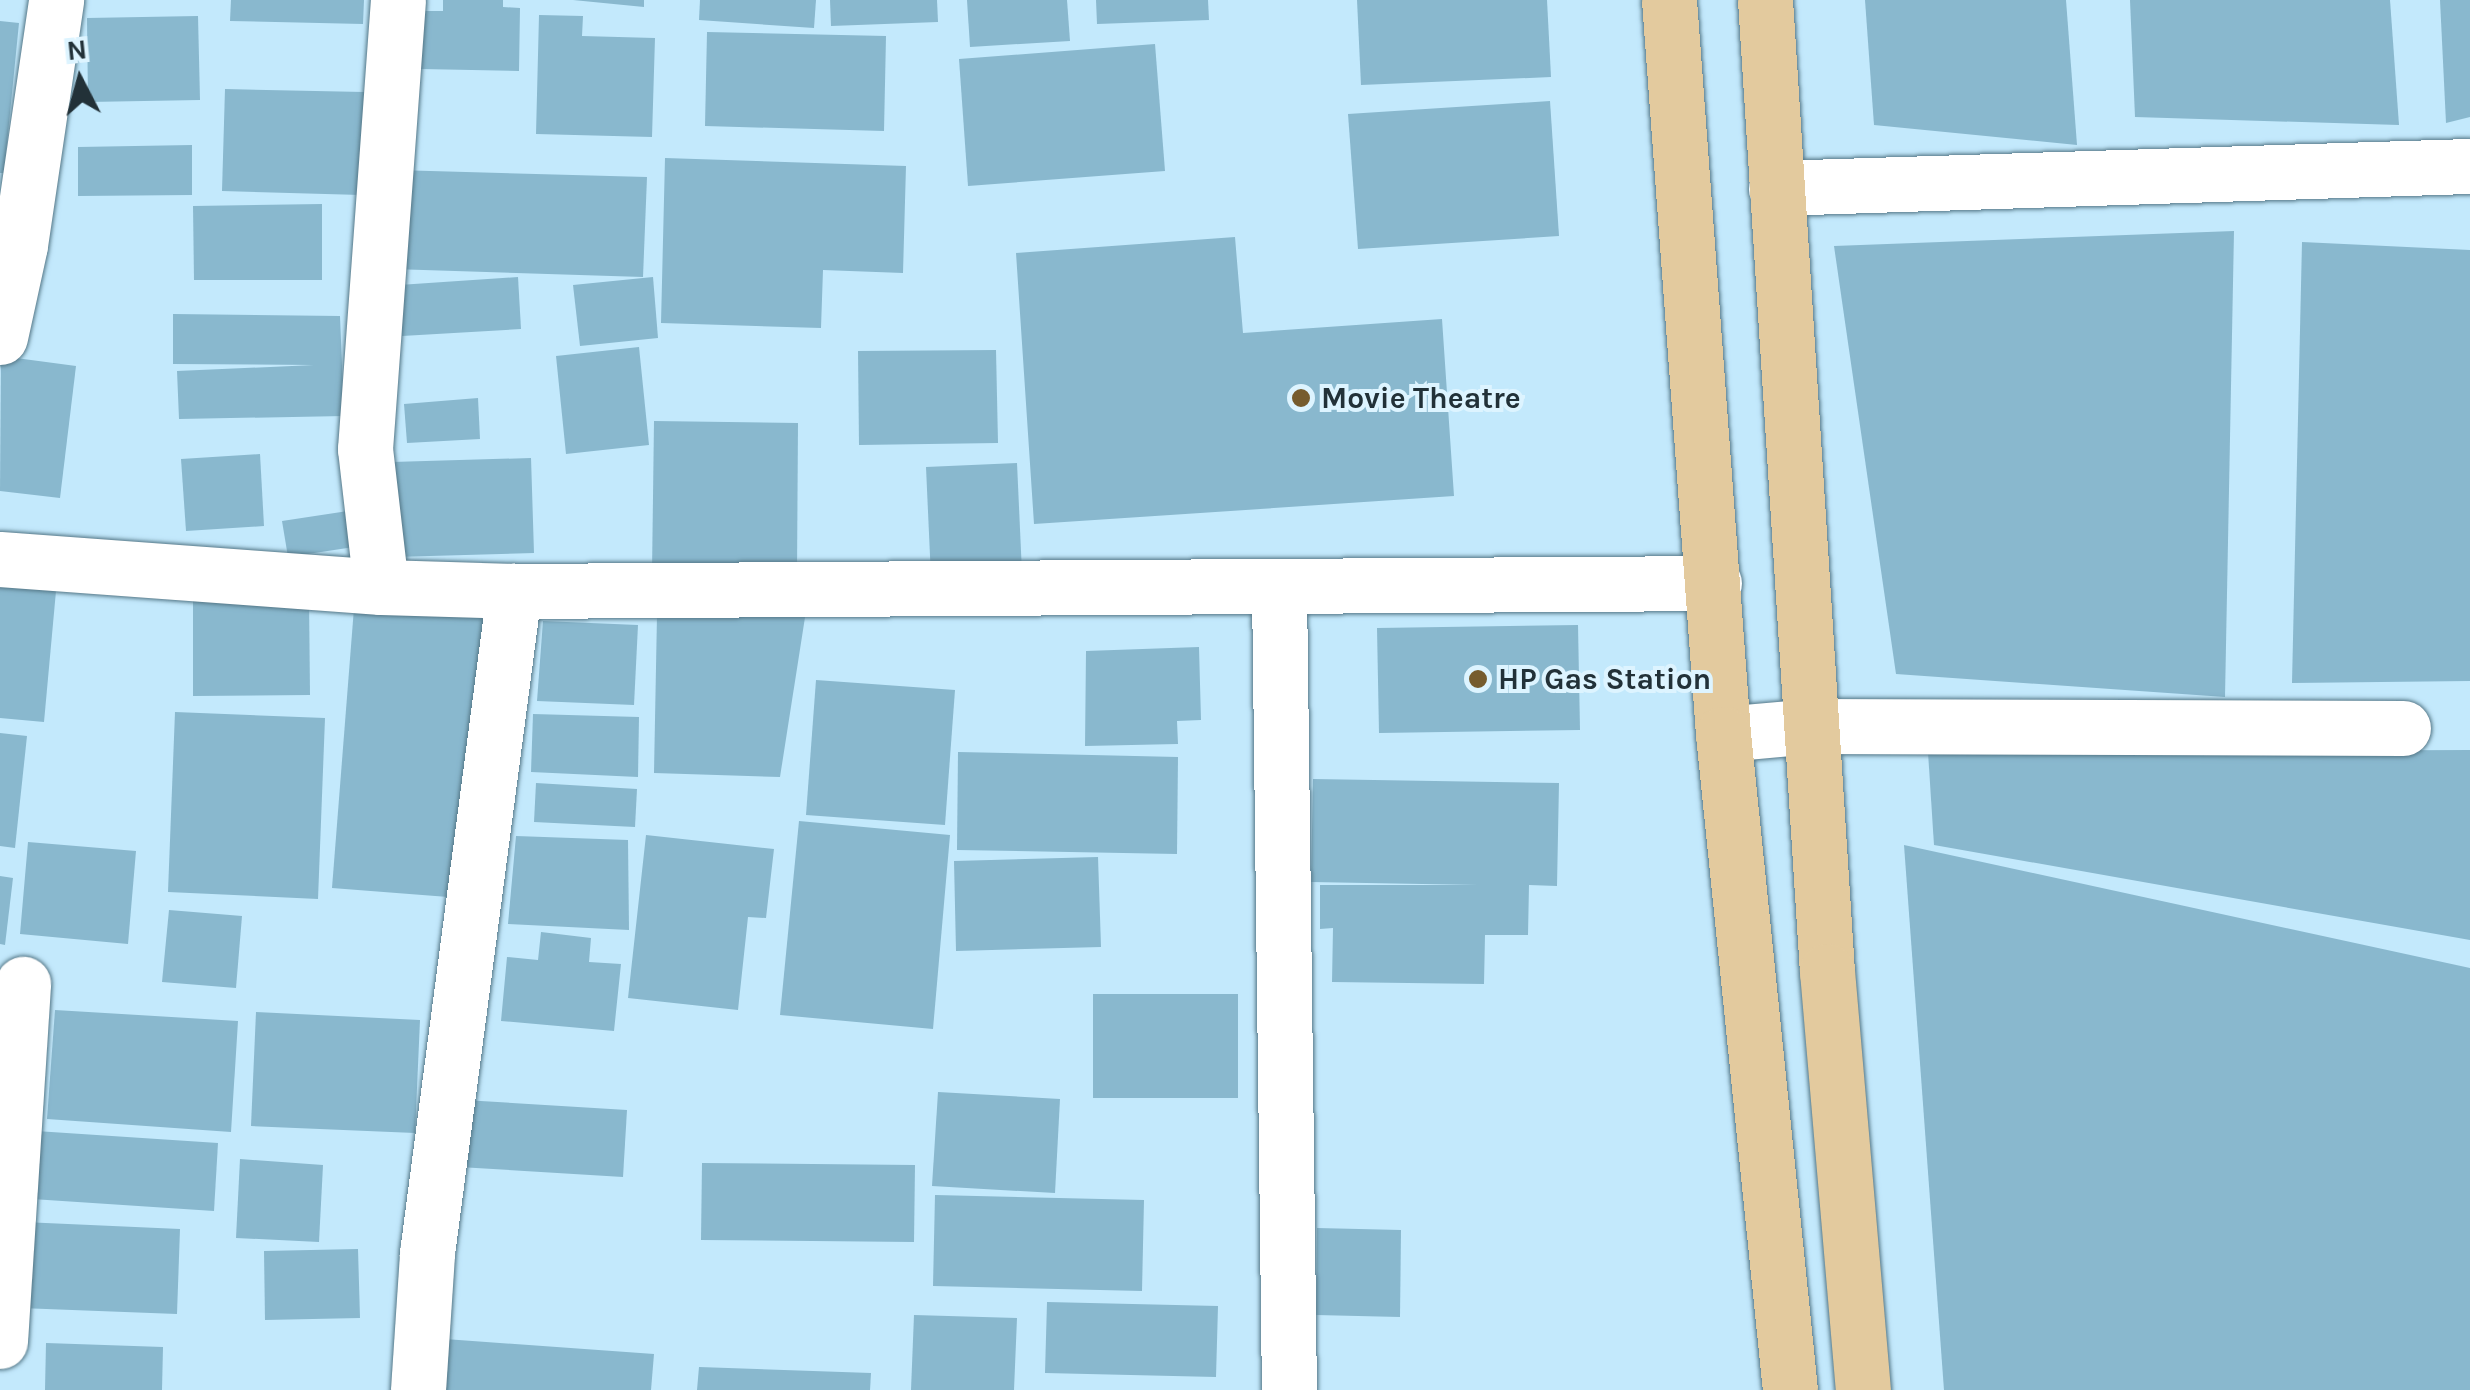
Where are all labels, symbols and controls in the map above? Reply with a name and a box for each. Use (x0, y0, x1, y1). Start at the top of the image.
north arrow (30, 30, 130, 130)
text: N (65, 32, 89, 67)
place label: Movie Theatre (1321, 380, 1521, 416)
marker: Movie Theatre (1290, 387, 1312, 409)
place label: HP Gas Station (1498, 661, 1711, 697)
marker: HP Gas Station (1467, 668, 1489, 690)

